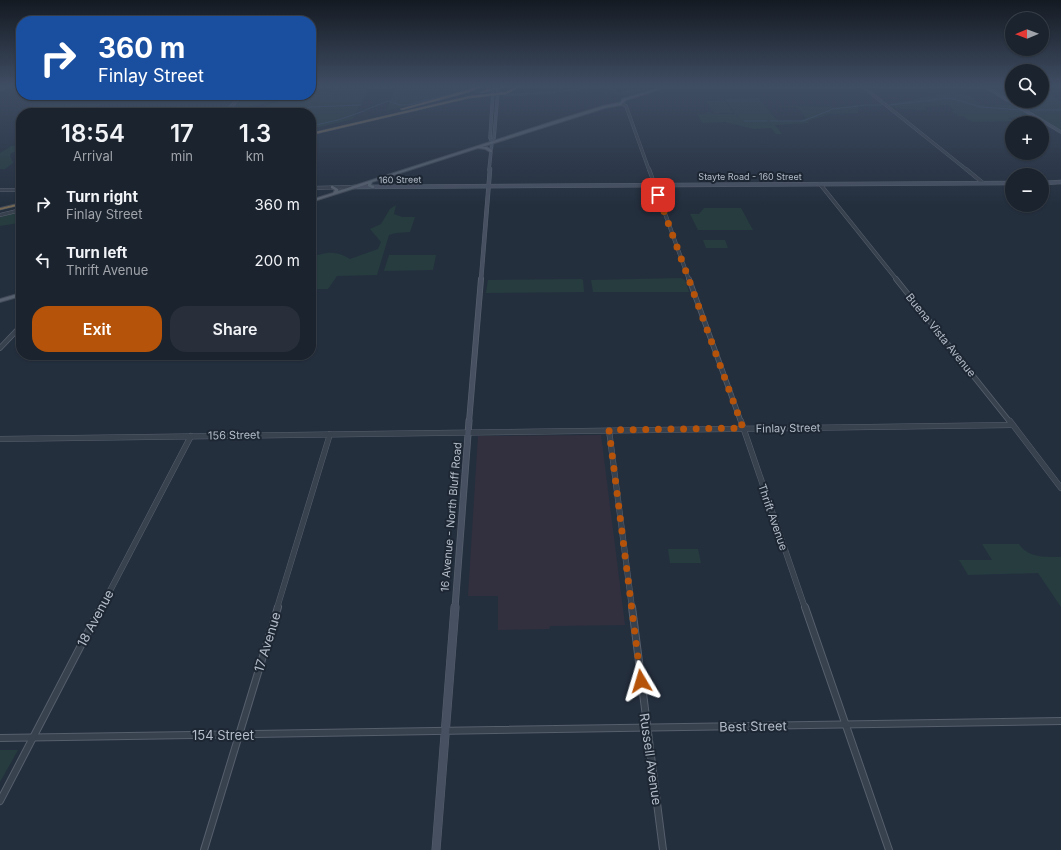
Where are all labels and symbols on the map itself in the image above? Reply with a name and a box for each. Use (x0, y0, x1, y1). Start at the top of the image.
north arrow (1005, 12, 1049, 56)
street label: Stayte Road - 160 Street (698, 171, 802, 182)
street label: 160 Street (378, 174, 422, 185)
pin (641, 178, 675, 212)
street label: Buena Vista Avenue (903, 290, 979, 380)
street label: Finlay Street (756, 420, 821, 436)
street label: 156 Street (208, 428, 261, 442)
street label: 16 Avenue - North Bluff Road (437, 441, 465, 593)
street label: Thrift Avenue (755, 482, 791, 552)
street label: 18 Avenue (73, 587, 117, 649)
street label: 17 Avenue (250, 610, 284, 674)
position arrow (620, 660, 662, 702)
street label: Russell Avenue (637, 712, 665, 806)
street label: Best Street (719, 717, 787, 735)
street label: 154 Street (192, 727, 254, 743)

